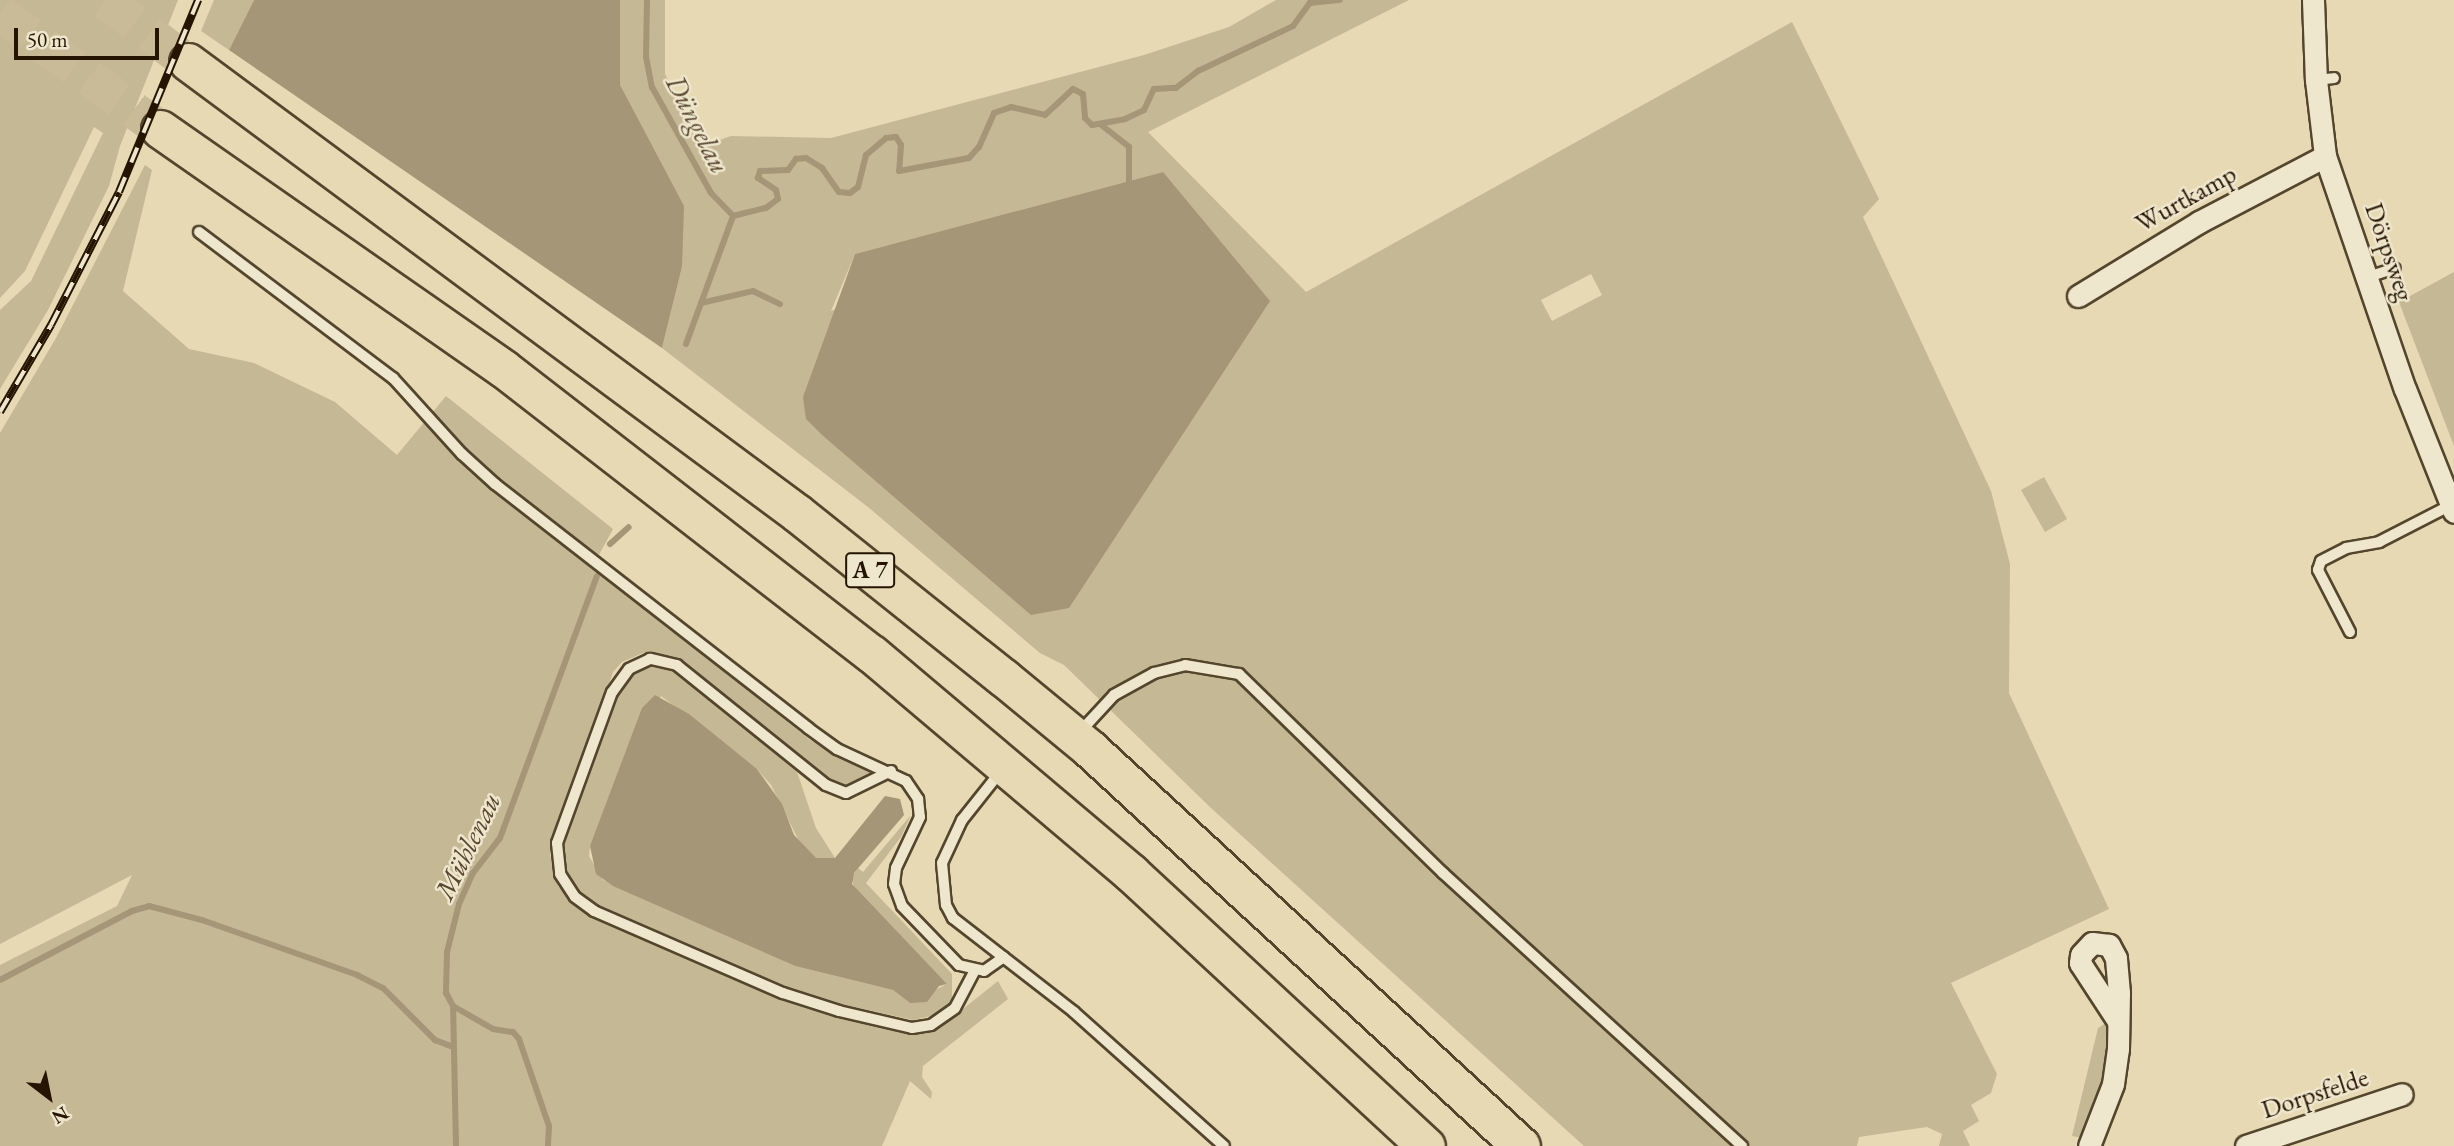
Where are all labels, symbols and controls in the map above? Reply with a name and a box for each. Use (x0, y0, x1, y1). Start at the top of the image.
scale bar (18, 14, 163, 58)
text: 50 m (27, 26, 68, 53)
water label: Düngelau (659, 69, 737, 179)
street label: Wurtkamp (2130, 159, 2242, 239)
street label: Dörpsweg (2358, 199, 2420, 305)
road number: A 7 (844, 550, 896, 590)
water label: Mühlenau (427, 787, 507, 905)
north arrow (14, 1062, 84, 1132)
street label: Dorpsfelde (2258, 1062, 2372, 1126)
text: N (47, 1101, 74, 1130)

